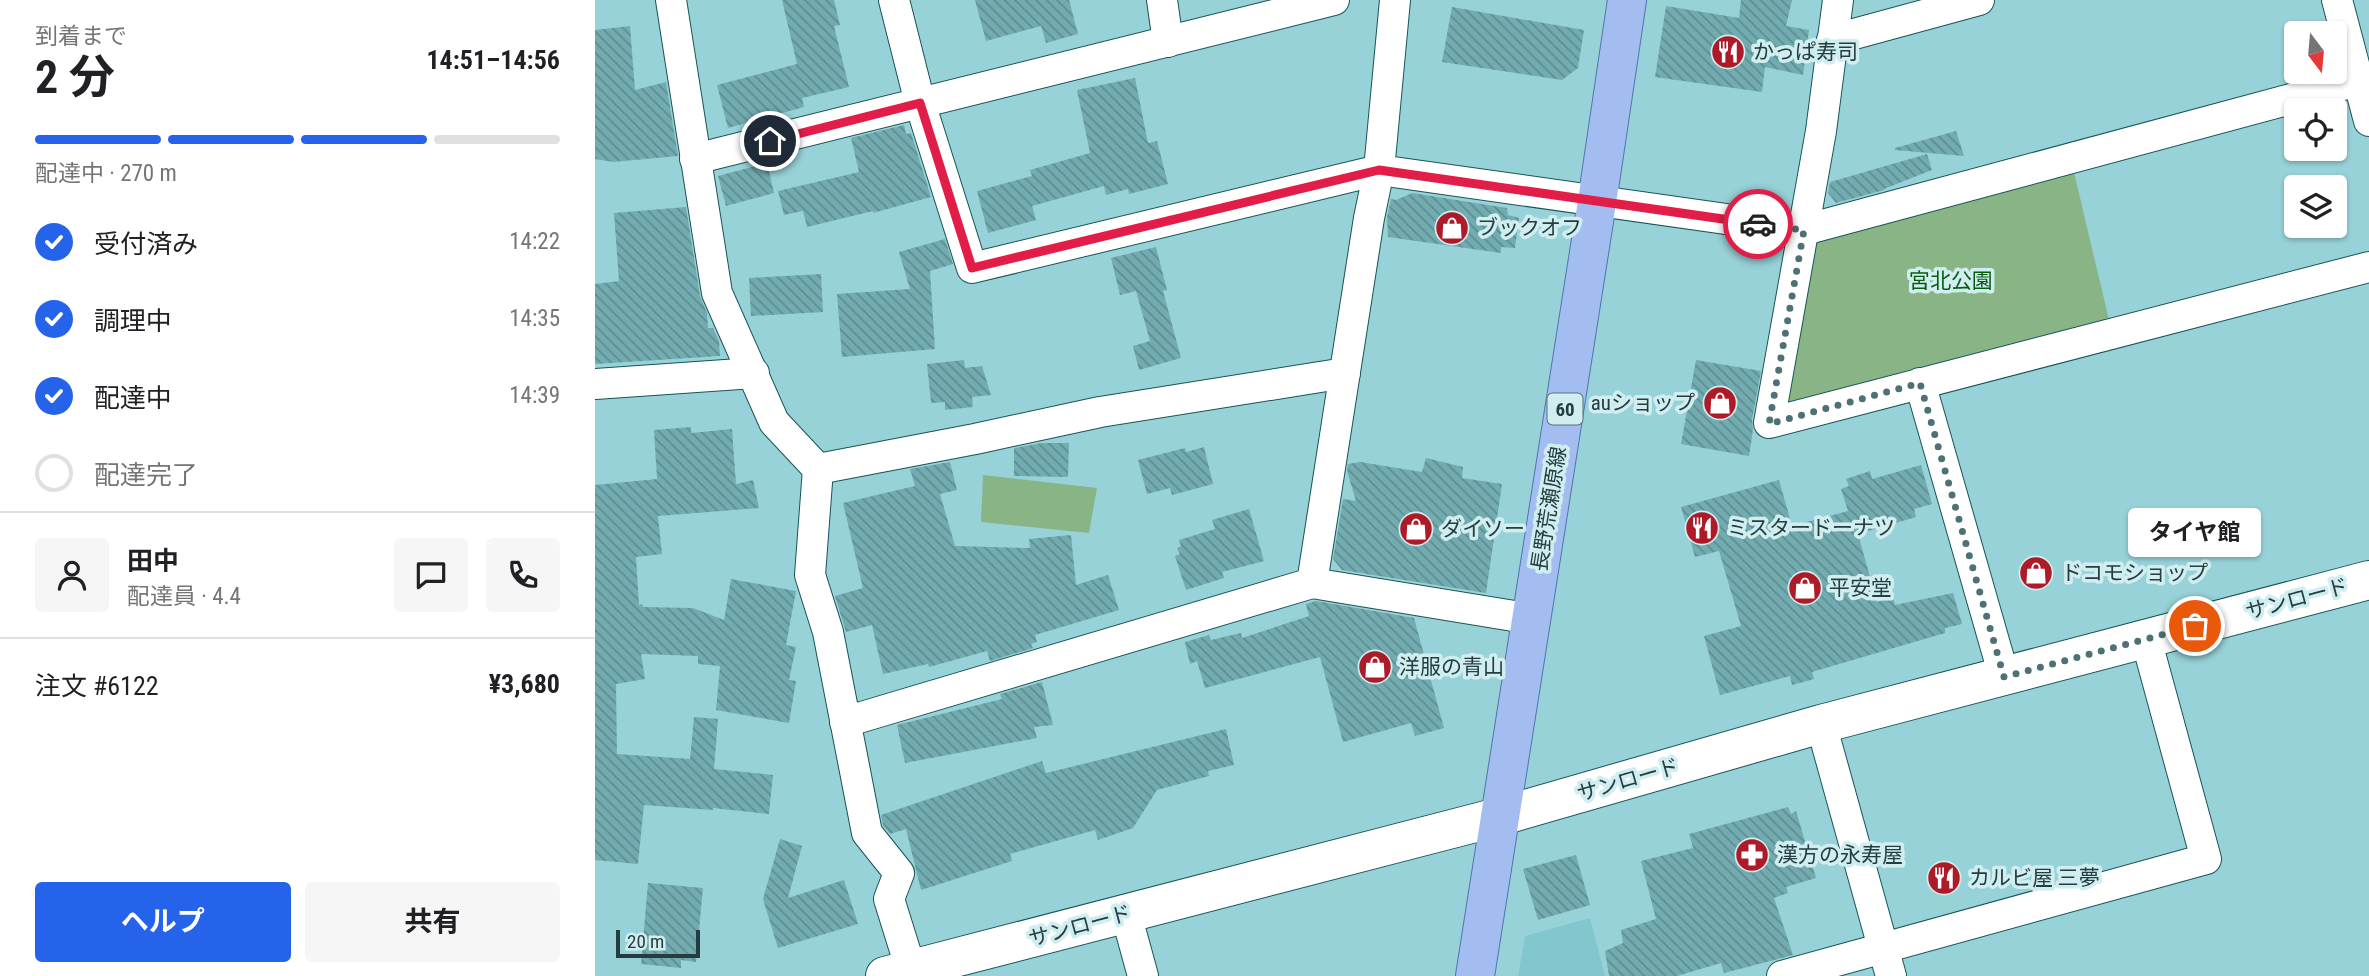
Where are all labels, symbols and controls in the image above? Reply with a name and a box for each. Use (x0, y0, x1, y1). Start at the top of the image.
north arrow (2284, 21, 2347, 84)
map controls (2284, 21, 2347, 238)
text: 到着まで (35, 23, 127, 50)
restaurant icon: かっぱ寿司 (1709, 33, 1747, 71)
place label: かっぱ寿司 (1753, 40, 1858, 64)
text: 14:51–14:56 (426, 45, 560, 75)
text: 2 分 (35, 50, 115, 104)
button: locate (2284, 98, 2347, 161)
pin (740, 111, 800, 171)
icon: home (751, 122, 789, 160)
text: 配達中 · 270 m (35, 160, 177, 187)
button: layers (2284, 175, 2347, 238)
courier (1723, 189, 1793, 259)
icon: car (1739, 205, 1777, 243)
shop icon: ブックオフ (1433, 209, 1471, 247)
place label: ブックオフ (1477, 216, 1582, 240)
icon: check (35, 223, 73, 261)
text: 14:22 (509, 228, 560, 255)
text: 受付済み (94, 229, 198, 259)
park label: 宮北公園 (1909, 269, 1993, 293)
icon: check (35, 300, 73, 338)
text: 14:35 (509, 305, 560, 332)
text: 調理中 (94, 306, 172, 336)
icon: check (35, 377, 73, 415)
text: 14:39 (509, 382, 560, 409)
text: 配達中 (94, 383, 172, 413)
shop icon: auショップ (1701, 384, 1739, 422)
place label: auショップ (1591, 391, 1695, 415)
road number: 60 (1548, 394, 1583, 424)
street label: 長野荒瀬原線 (1527, 445, 1571, 573)
text: 配達完了 (94, 460, 198, 490)
callout: タイヤ館 (2129, 507, 2261, 556)
restaurant icon: ミスタードーナツ (1683, 509, 1721, 547)
shop icon: ダイソー (1397, 510, 1435, 548)
place label: ミスタードーナツ (1727, 516, 1895, 540)
place label: ダイソー (1441, 517, 1525, 541)
text: タイヤ館 (2149, 519, 2240, 546)
button: person (35, 538, 109, 612)
button: chat (394, 538, 468, 612)
button: phone (486, 538, 560, 612)
text: 田中 (127, 546, 179, 576)
shop icon: ドコモショップ (2017, 554, 2055, 592)
place label: ドコモショップ (2061, 561, 2208, 585)
shop icon: 平安堂 (1786, 569, 1824, 607)
street label: サンロード (2243, 574, 2351, 624)
place label: 平安堂 (1829, 576, 1892, 600)
text: 配達員 · 4.4 (127, 583, 241, 610)
pin (2165, 596, 2225, 656)
icon: bag (2176, 607, 2214, 645)
shop icon: 洋服の青山 (1356, 648, 1394, 686)
place label: 洋服の青山 (1399, 655, 1504, 679)
text: ¥3,680 (489, 669, 560, 699)
text: 注文 #6122 (35, 671, 159, 701)
street label: サンロード (1574, 754, 1682, 806)
pharmacy icon: 漢方の永寿屋 (1733, 836, 1771, 874)
place label: 漢方の永寿屋 (1777, 843, 1903, 867)
restaurant icon: カルビ屋 三夢 (1925, 859, 1963, 897)
place label: カルビ屋 三夢 (1969, 866, 2100, 890)
button: ヘルプ (35, 882, 291, 962)
button: 共有 (305, 882, 560, 962)
street label: サンロード (1026, 901, 1134, 951)
scale bar (616, 927, 700, 959)
text: 20 m (627, 930, 664, 953)

